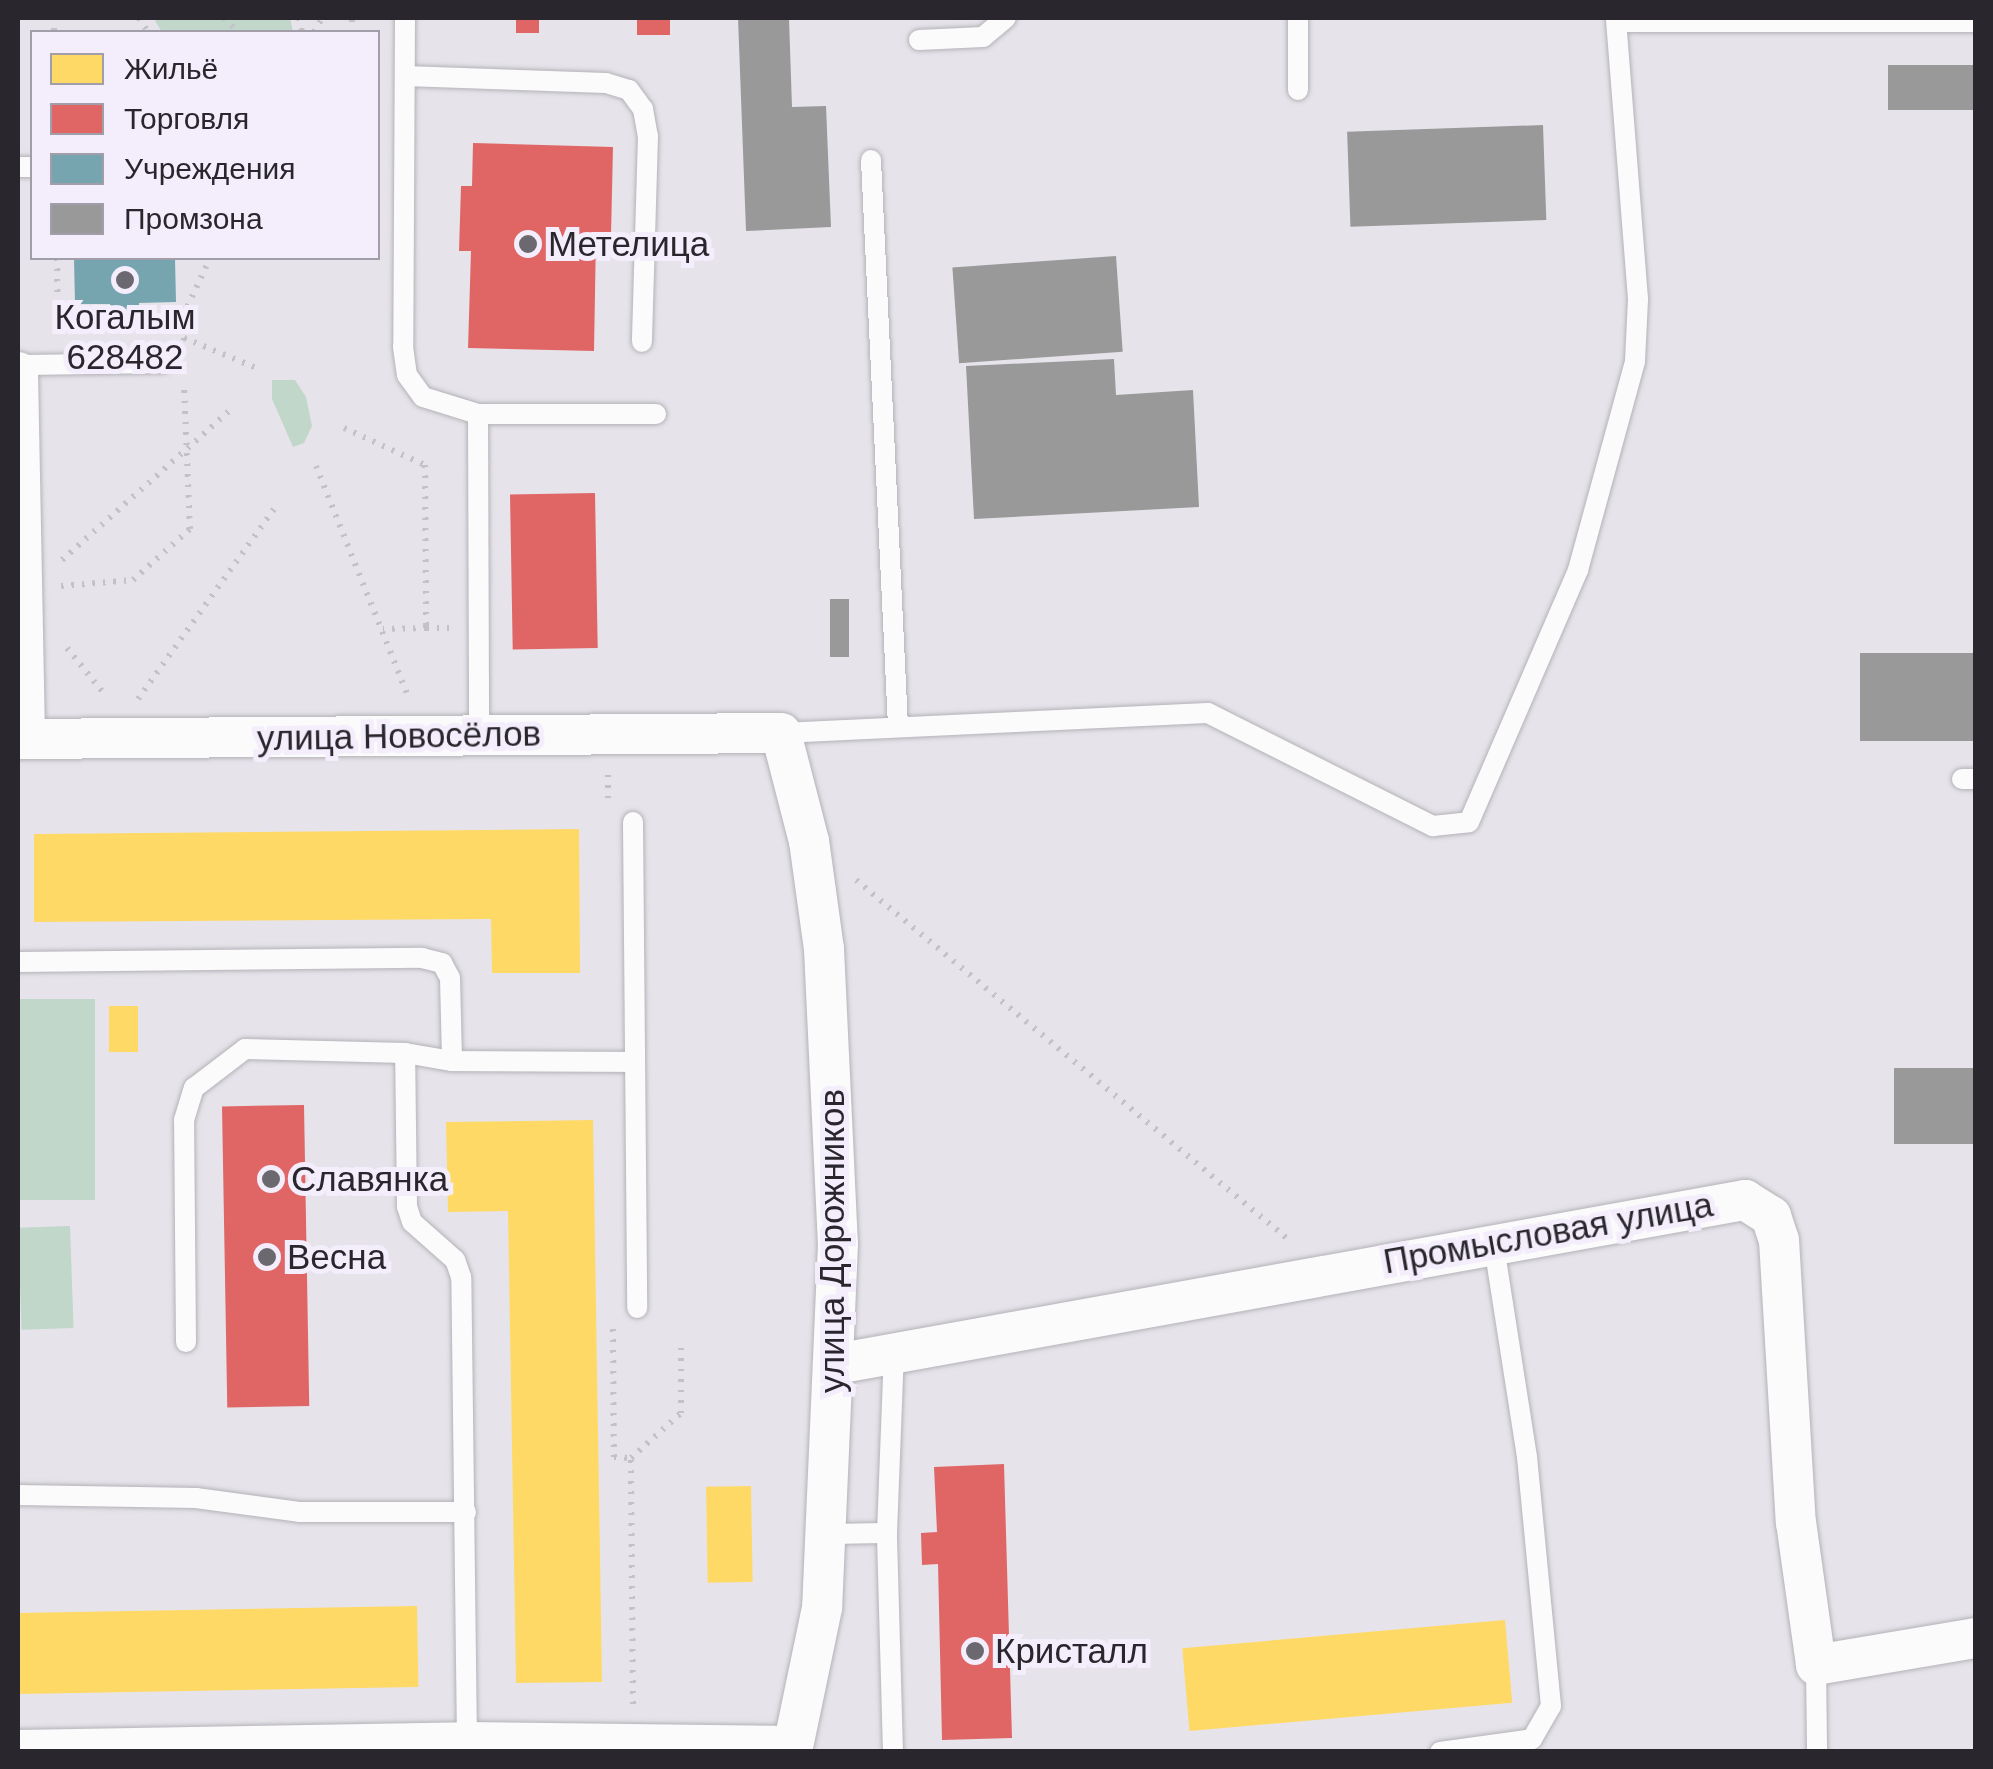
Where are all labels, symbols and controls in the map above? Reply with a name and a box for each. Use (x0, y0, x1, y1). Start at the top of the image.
legend (30, 30, 380, 260)
text: Жильё (124, 52, 218, 85)
text: Торговля (124, 102, 249, 135)
text: Учреждения (124, 152, 296, 185)
text: Промзона (124, 202, 263, 235)
place label: Метелица (548, 223, 709, 265)
marker: Метелица (517, 233, 539, 255)
marker: Когалым 628482 (114, 269, 136, 291)
place label: Когалым 628482 (55, 296, 195, 378)
street label: улица Новосёлов (257, 713, 541, 759)
street label: улица Дорожников (811, 1089, 853, 1393)
place label: Славянка (291, 1158, 448, 1200)
marker: Славянка (260, 1168, 282, 1190)
street label: Промысловая улица (1380, 1183, 1716, 1283)
place label: Весна (287, 1236, 386, 1278)
marker: Весна (256, 1246, 278, 1268)
place label: Кристалл (995, 1630, 1148, 1672)
marker: Кристалл (964, 1640, 986, 1662)

